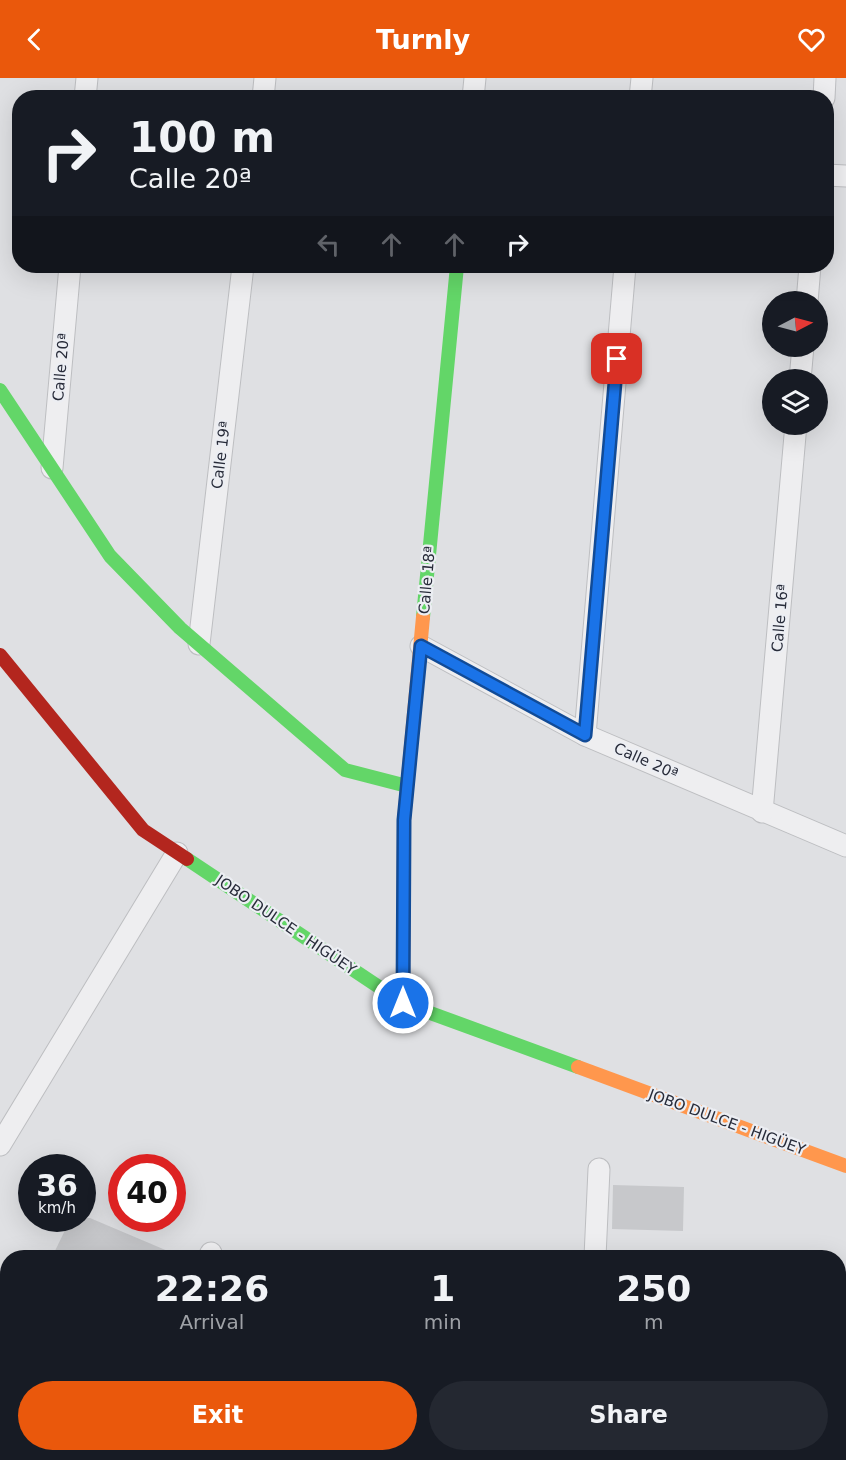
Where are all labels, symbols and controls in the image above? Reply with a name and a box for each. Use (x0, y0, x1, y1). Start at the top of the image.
icon: back (18, 23, 51, 56)
icon: heart (795, 23, 828, 56)
text: Turnly (376, 24, 470, 55)
text: 100 m (129, 113, 275, 162)
icon: right (30, 114, 108, 192)
text: Calle 20ª (129, 163, 252, 194)
icon: left (312, 228, 345, 261)
icon: ahead (375, 228, 408, 261)
icon: ahead (438, 228, 471, 261)
icon: right (501, 228, 534, 261)
north arrow (762, 291, 828, 357)
map controls (762, 291, 828, 435)
street label: Calle 20ª (49, 332, 73, 402)
pin (591, 333, 642, 384)
icon: arrive (600, 342, 633, 375)
button: layers (762, 369, 828, 435)
street label: Calle 19ª (208, 420, 234, 490)
street label: Calle 18ª (415, 545, 439, 615)
street label: Calle 16ª (768, 583, 792, 653)
street label: Calle 20ª (611, 739, 681, 783)
street label: JOBO DULCE - HIGÜEY (212, 870, 361, 979)
position arrow (371, 971, 435, 1035)
street label: JOBO DULCE - HIGÜEY (645, 1084, 809, 1159)
speed limit sign: 40 (108, 1154, 186, 1232)
text: 36 (36, 1168, 78, 1203)
text: km/h (38, 1199, 76, 1217)
text: 22:26 (155, 1268, 269, 1309)
text: 1 (430, 1268, 455, 1309)
text: 250 (616, 1268, 691, 1309)
text: Arrival (179, 1310, 244, 1334)
text: min (424, 1310, 462, 1334)
text: m (644, 1310, 664, 1334)
button: Exit (18, 1381, 417, 1450)
button: Share (429, 1381, 828, 1450)

